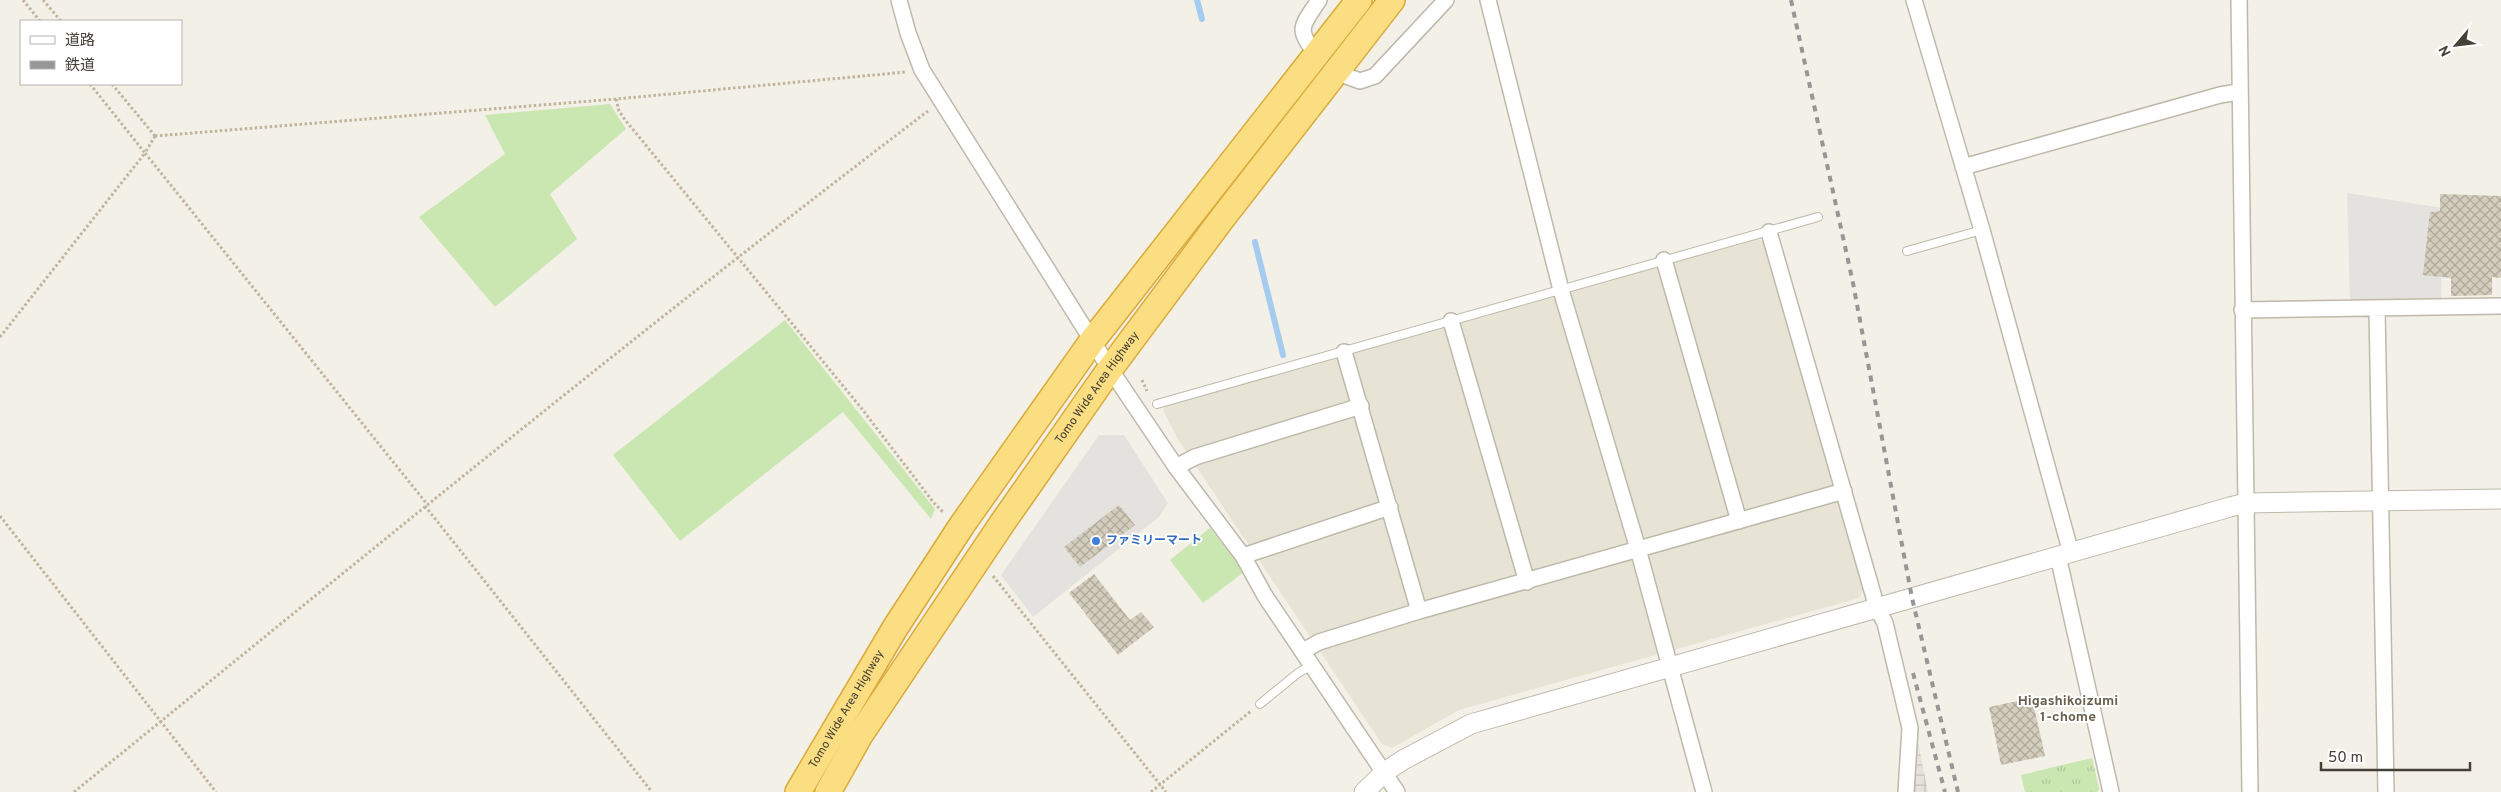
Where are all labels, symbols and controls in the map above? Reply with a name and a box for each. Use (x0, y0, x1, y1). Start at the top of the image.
legend (20, 20, 182, 85)
north arrow (2431, 20, 2481, 70)
text: 道路 (65, 32, 95, 51)
text: N (2436, 42, 2456, 59)
text: 鉄道 (65, 57, 95, 76)
street label: Tomo Wide Area Highway (1052, 328, 1143, 447)
place label: ファミリーマート (1106, 533, 1202, 549)
marker: ファミリーマート (1090, 535, 1102, 547)
street label: Tomo Wide Area Highway (806, 647, 888, 772)
district label: Higashikoizumi 1-chome (2018, 693, 2118, 726)
scale bar (2321, 740, 2470, 772)
text: 50 m (2328, 749, 2363, 768)

